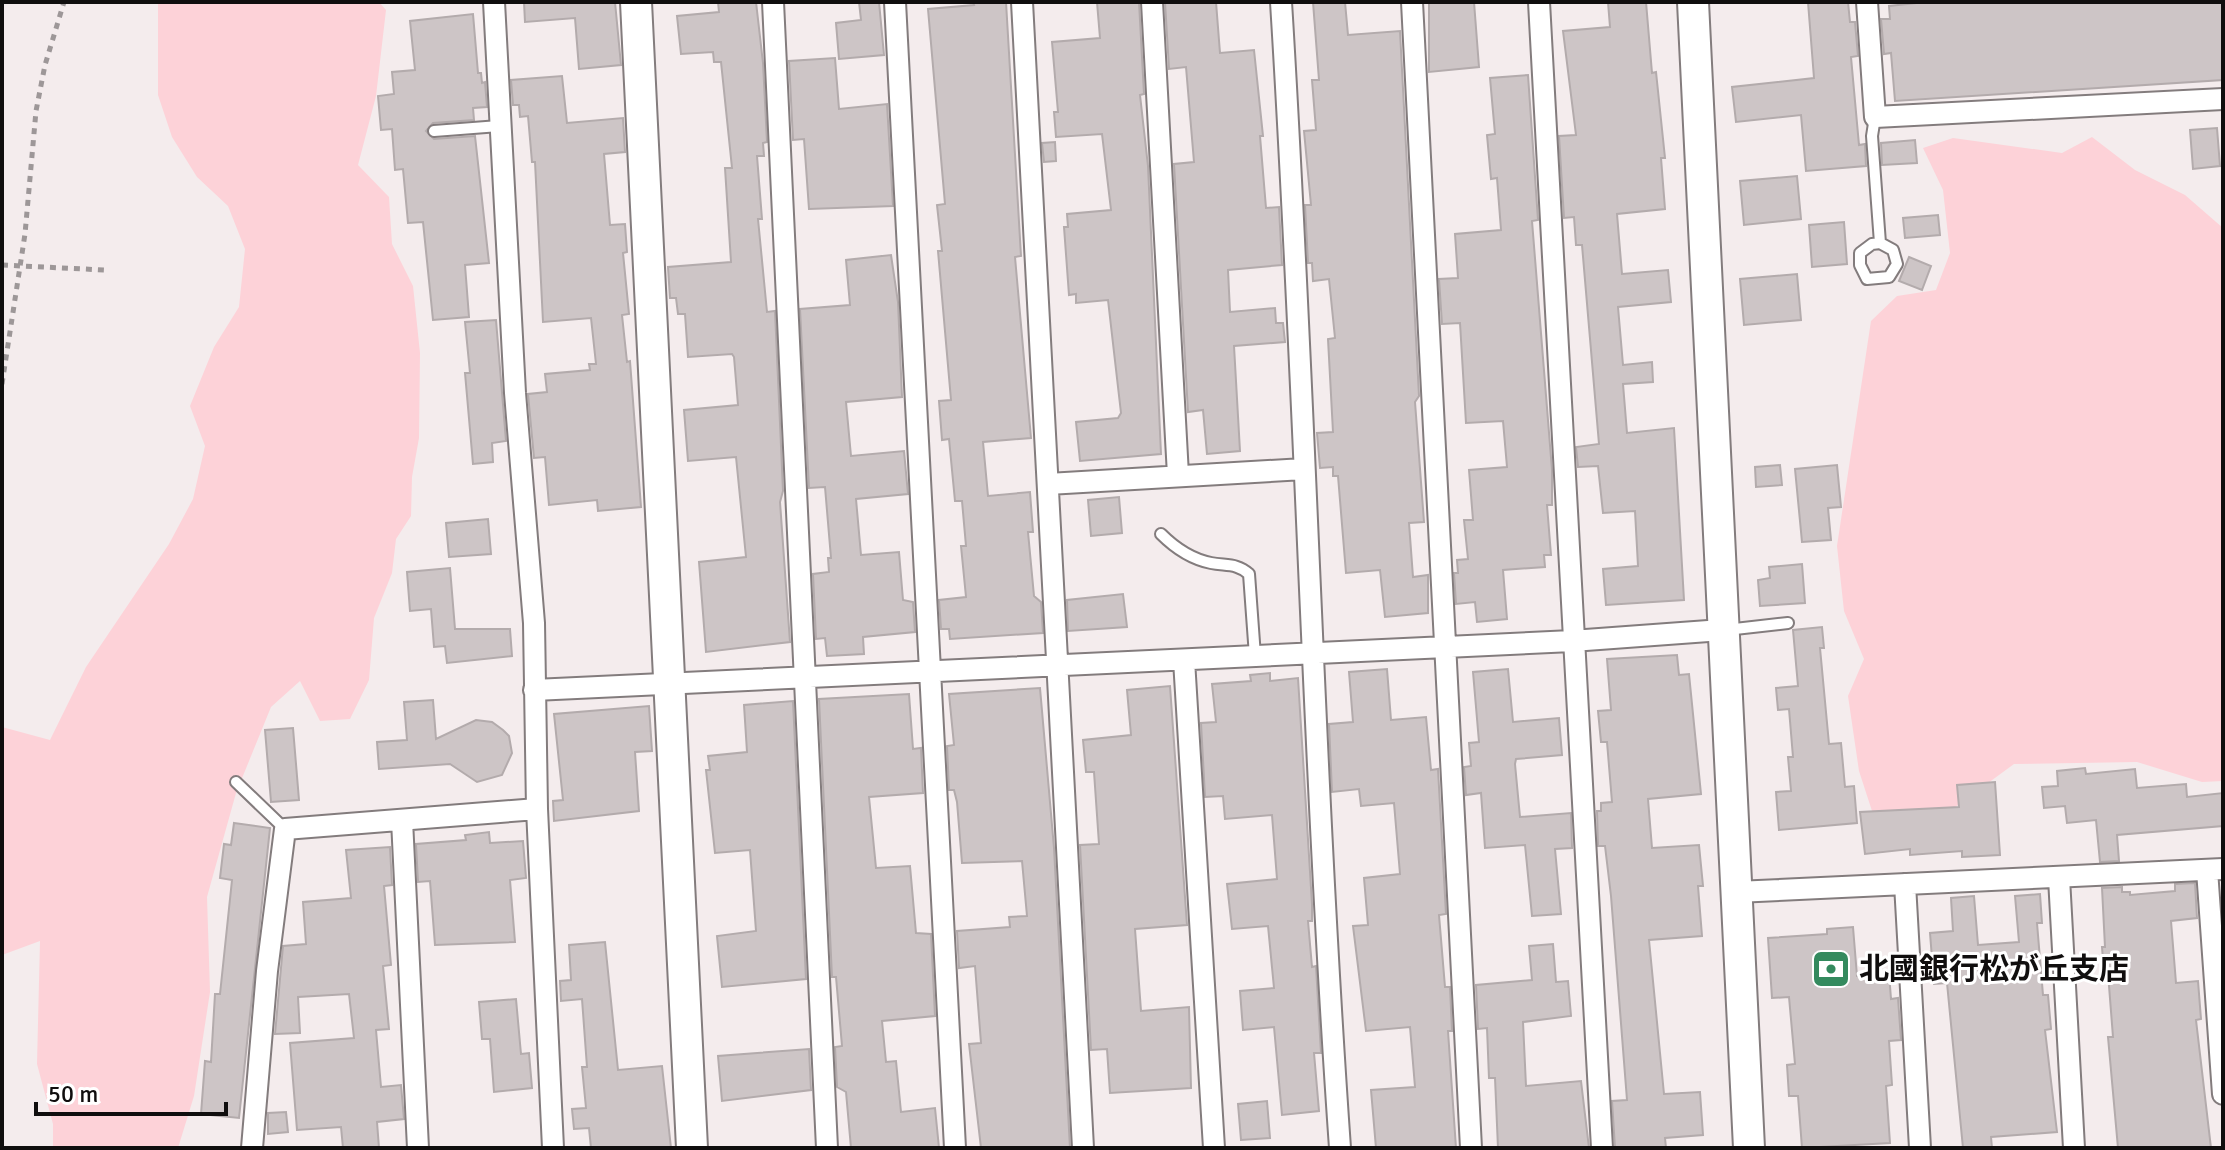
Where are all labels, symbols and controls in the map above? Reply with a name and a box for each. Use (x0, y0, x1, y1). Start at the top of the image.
bank icon: 北國銀行松が丘支店 (1810, 948, 1852, 990)
place label: 北國銀行松が丘支店 (1859, 951, 2129, 988)
scale bar (36, 1066, 226, 1116)
text: 50 m (48, 1079, 98, 1109)

